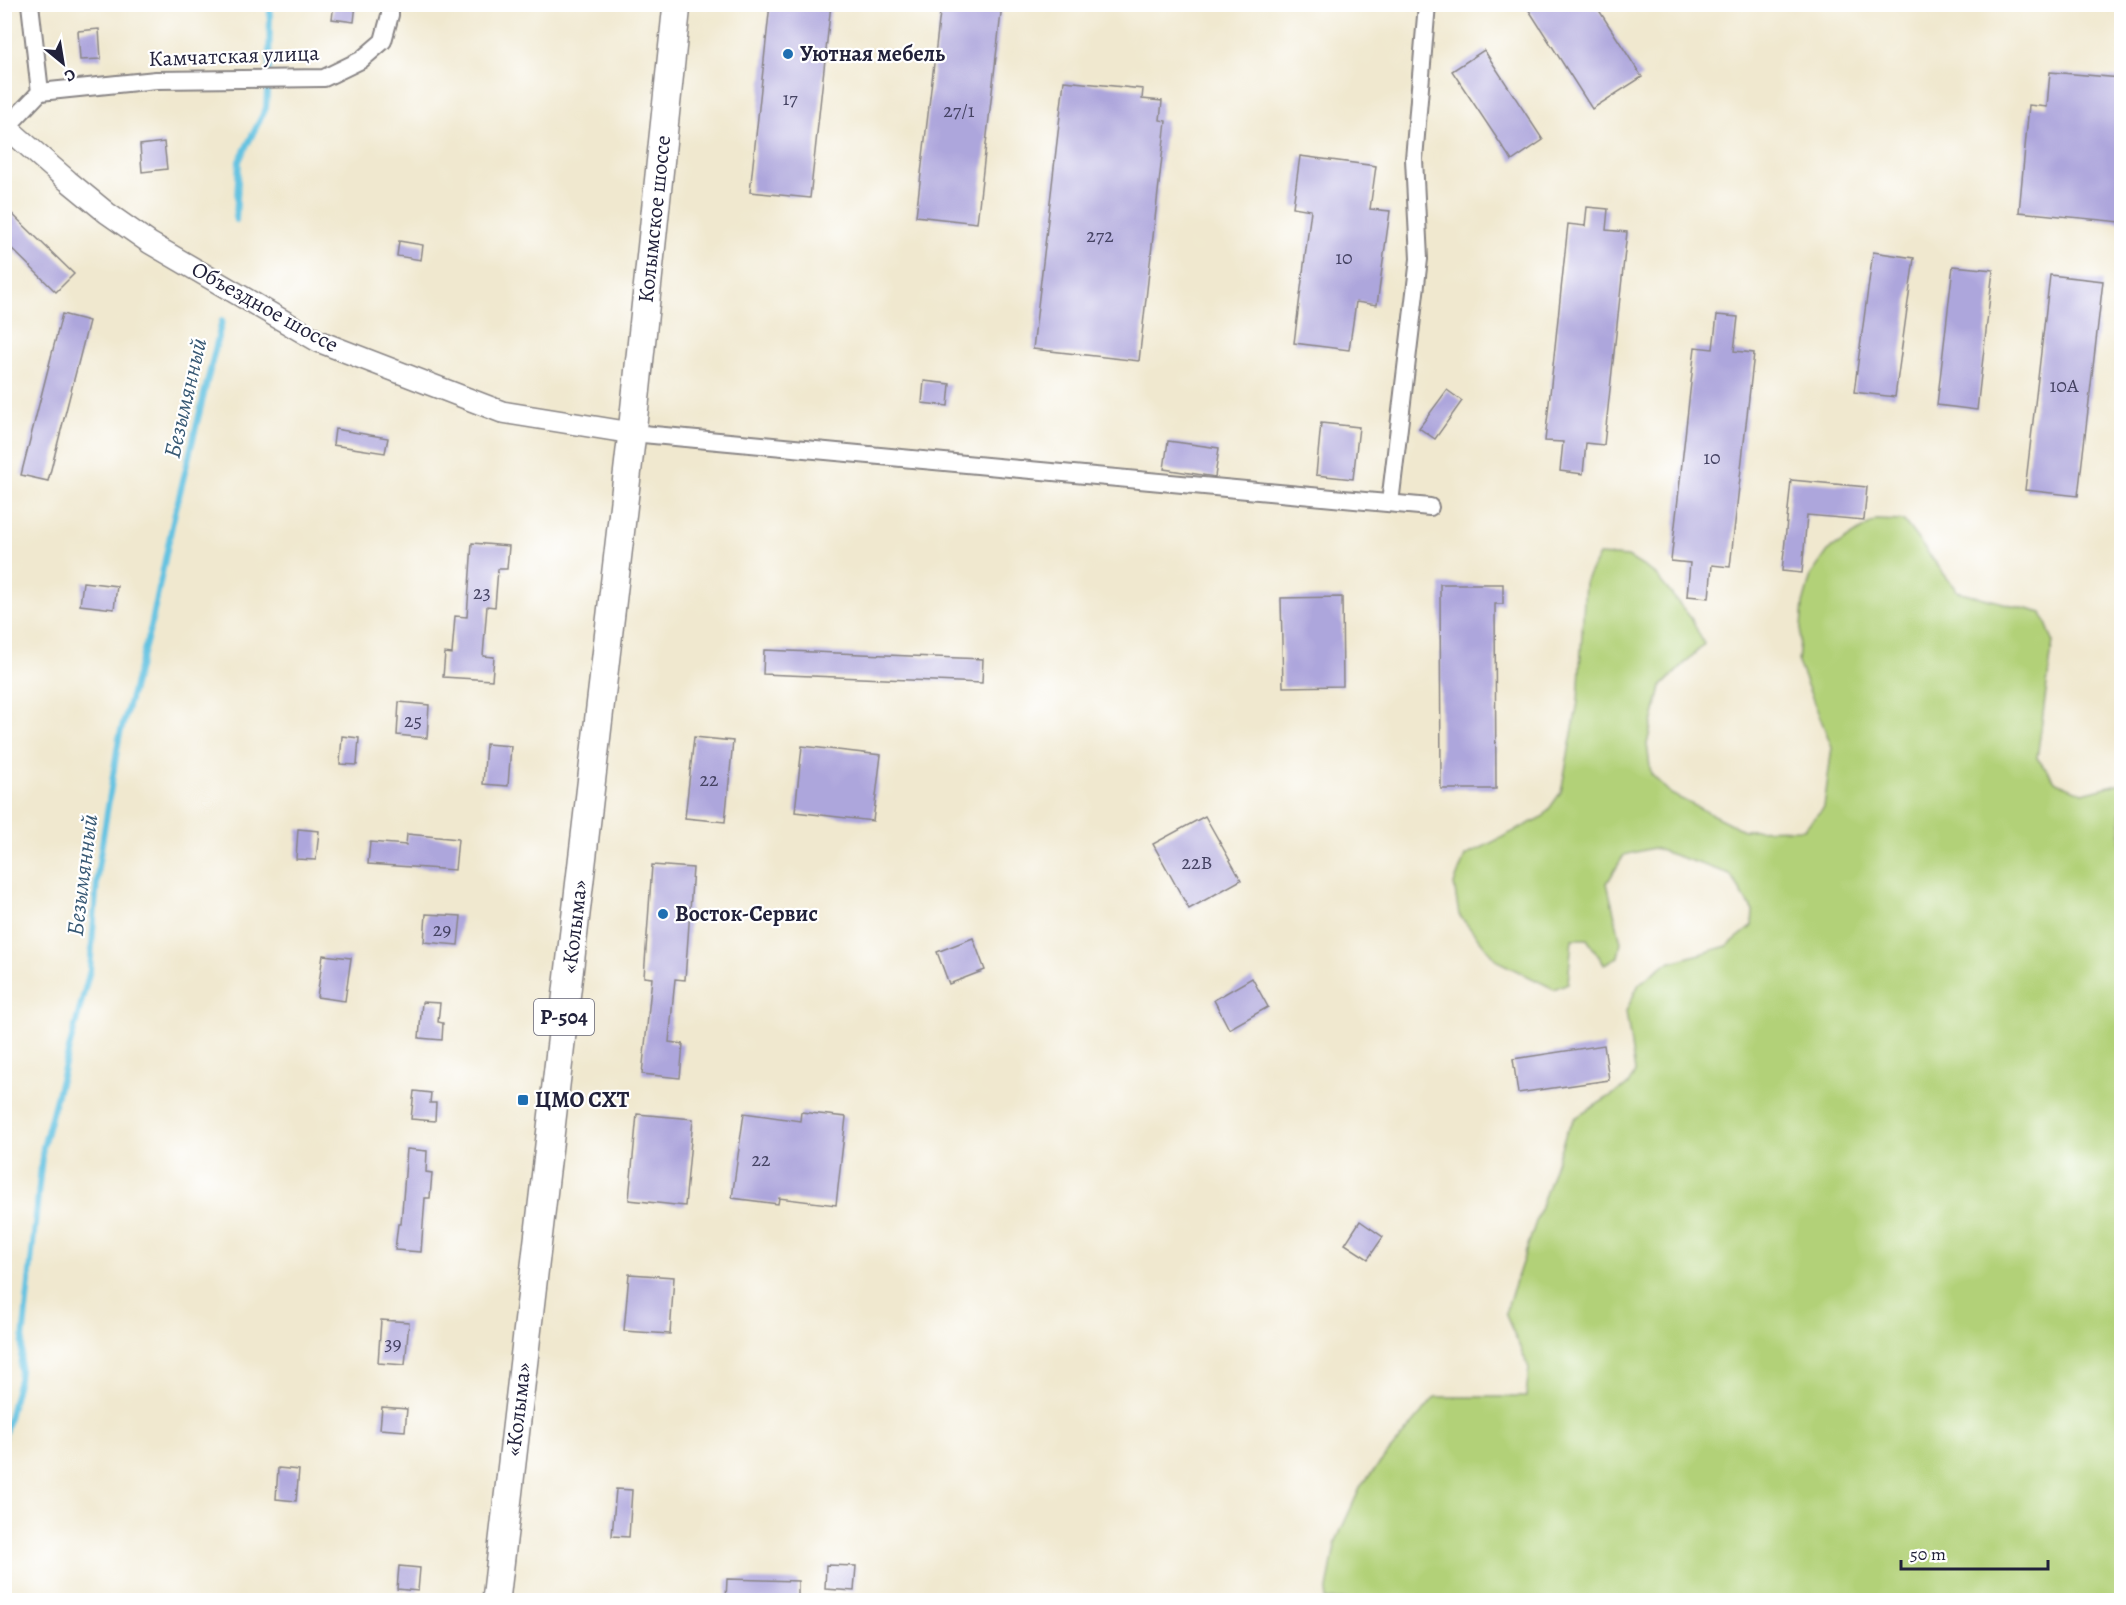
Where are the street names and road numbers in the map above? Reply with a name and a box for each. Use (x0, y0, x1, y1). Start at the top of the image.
street label: Камчатская улица (148, 38, 321, 74)
street label: Колымское шоссе (631, 134, 678, 304)
street label: Объездное шоссе (186, 254, 344, 360)
street label: «Колыма» (554, 878, 595, 975)
road number: Р-504 (534, 999, 594, 1035)
street label: «Колыма» (498, 1361, 539, 1458)

